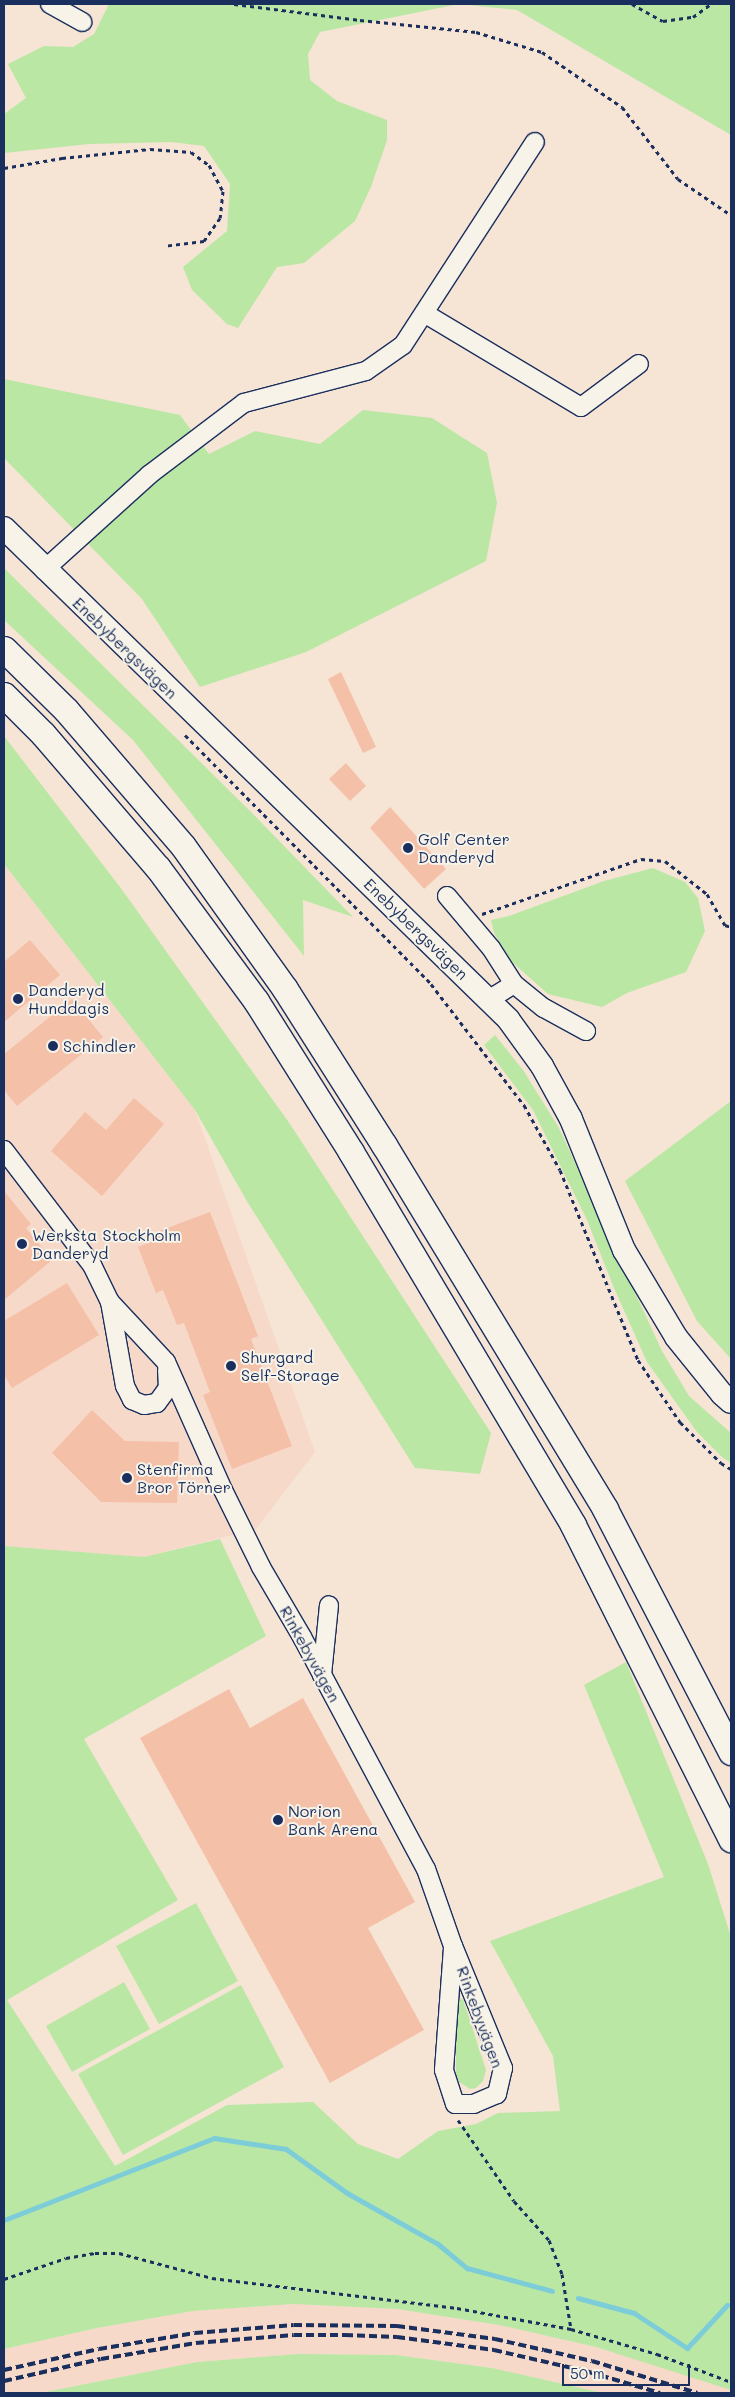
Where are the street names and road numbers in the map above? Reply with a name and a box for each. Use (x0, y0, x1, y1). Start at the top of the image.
street label: Enebybergsvägen (69, 593, 181, 703)
street label: Enebybergsvägen (360, 874, 472, 984)
street label: Rinkebyvägen (276, 1603, 344, 1705)
street label: Rinkebyvägen (453, 1964, 507, 2070)

